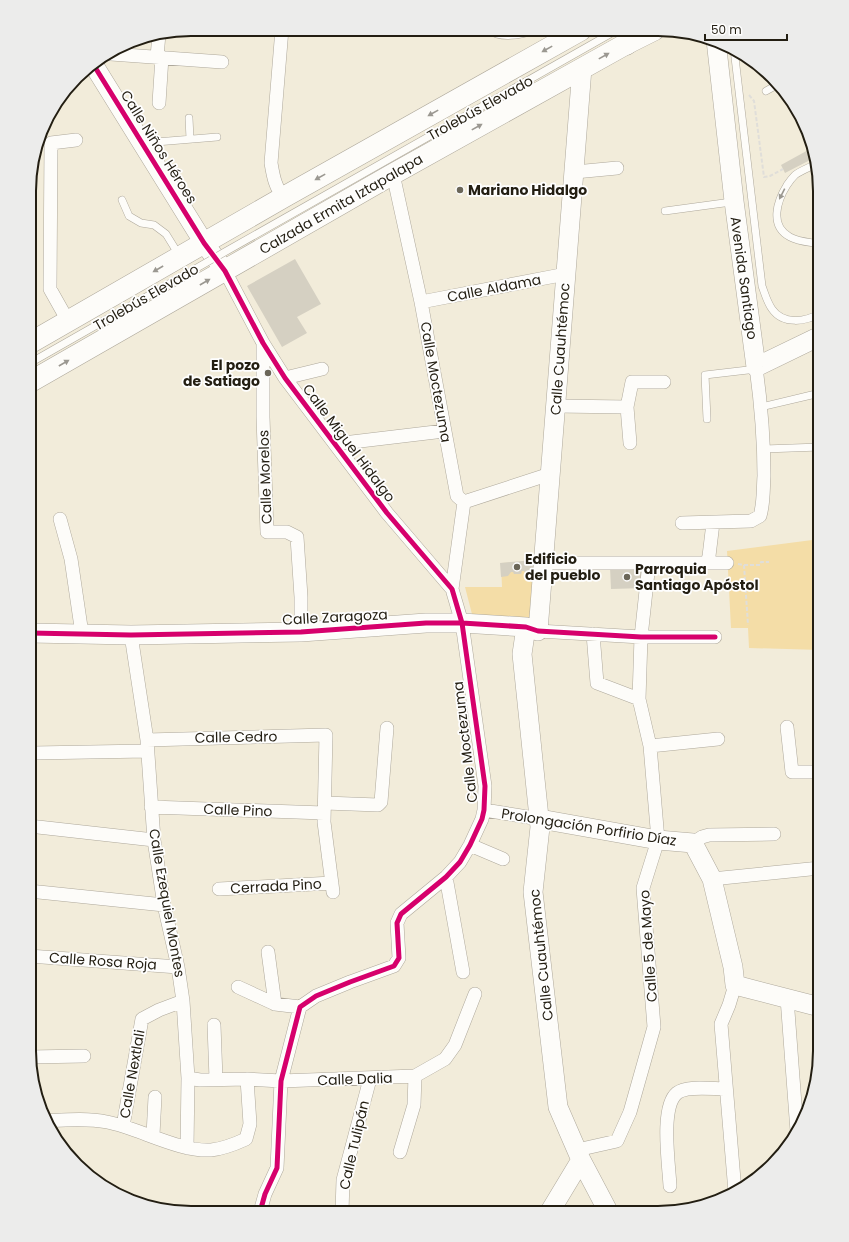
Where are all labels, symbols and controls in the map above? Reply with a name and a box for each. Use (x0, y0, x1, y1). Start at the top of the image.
scale bar (705, 16, 787, 42)
text: 50 m (711, 21, 742, 38)
one-way arrow (541, 46, 552, 53)
one-way arrow (598, 53, 610, 59)
street label: Trolebús Elevado (423, 71, 537, 145)
street label: Calle Niños Héroes (116, 86, 202, 208)
one-way arrow (427, 110, 439, 116)
one-way arrow (472, 123, 483, 130)
street label: Calzada Ermita Iztapalapa (255, 149, 427, 259)
one-way arrow (314, 173, 326, 180)
place label: Mariano Hidalgo (468, 180, 587, 200)
marker: Mariano Hidalgo (455, 185, 465, 195)
one-way arrow (779, 188, 785, 200)
street label: Avenida Santiago (725, 215, 763, 341)
street label: Trolebús Elevado (90, 259, 202, 335)
one-way arrow (152, 265, 164, 272)
street label: Calle Aldama (445, 269, 543, 307)
one-way arrow (199, 279, 211, 286)
street label: Calle Cuauhtémoc (545, 282, 575, 416)
street label: Calle Moctezuma (416, 320, 456, 444)
place label: El pozo de Satiago (183, 355, 260, 391)
one-way arrow (58, 359, 70, 366)
marker: El pozo de Satiago (263, 368, 273, 378)
street label: Calle Miguel Hidalgo (298, 380, 400, 506)
street label: Calle Morelos (253, 430, 277, 524)
place label: Edificio del pueblo (525, 549, 600, 585)
place label: Parroquia Santiago Apóstol (635, 559, 759, 595)
marker: Edificio del pueblo (512, 562, 522, 572)
marker: Parroquia Santiago Apóstol (622, 572, 632, 582)
street label: Calle Zaragoza (282, 604, 388, 630)
street label: Calle Moctezuma (448, 680, 482, 804)
street label: Calle Cedro (194, 726, 278, 748)
street label: Calle Pino (203, 799, 273, 821)
street label: Prolongación Porfirio Díaz (500, 803, 678, 851)
street label: Calle Ezequiel Montes (144, 827, 190, 979)
street label: Cerrada Pino (230, 874, 322, 898)
street label: Calle Cuauhtémoc (524, 888, 558, 1022)
street label: Calle 5 de Mayo (634, 889, 662, 1003)
street label: Calle Rosa Roja (48, 947, 158, 975)
street label: Calle Nextlali (114, 1028, 150, 1120)
street label: Calle Dalia (317, 1068, 393, 1090)
street label: Calle Tulipán (334, 1098, 374, 1192)

